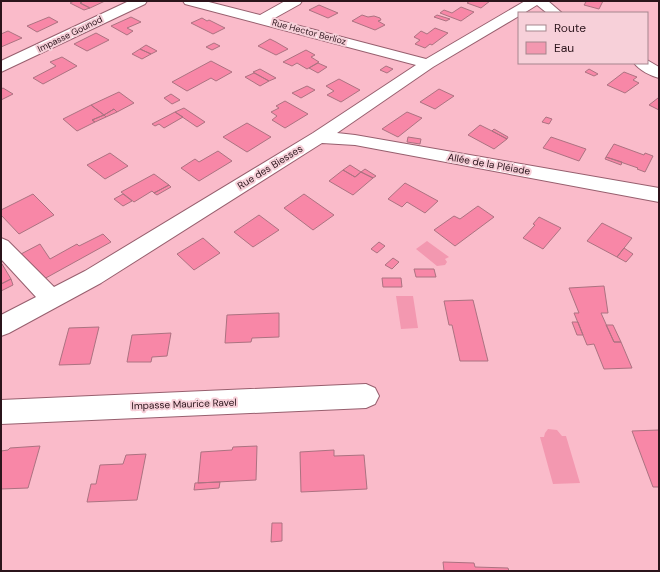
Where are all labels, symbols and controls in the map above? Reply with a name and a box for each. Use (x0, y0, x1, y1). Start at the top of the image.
legend (518, 12, 648, 64)
street label: Impasse Gounod (36, 13, 105, 55)
street label: Rue Hector Berlioz (271, 16, 347, 48)
text: Route (554, 20, 586, 36)
text: Eau (554, 40, 574, 56)
street label: Rue des Biesses (235, 142, 305, 192)
street label: Allée de la Pléiade (447, 150, 532, 178)
street label: Impasse Maurice Ravel (131, 396, 237, 412)

